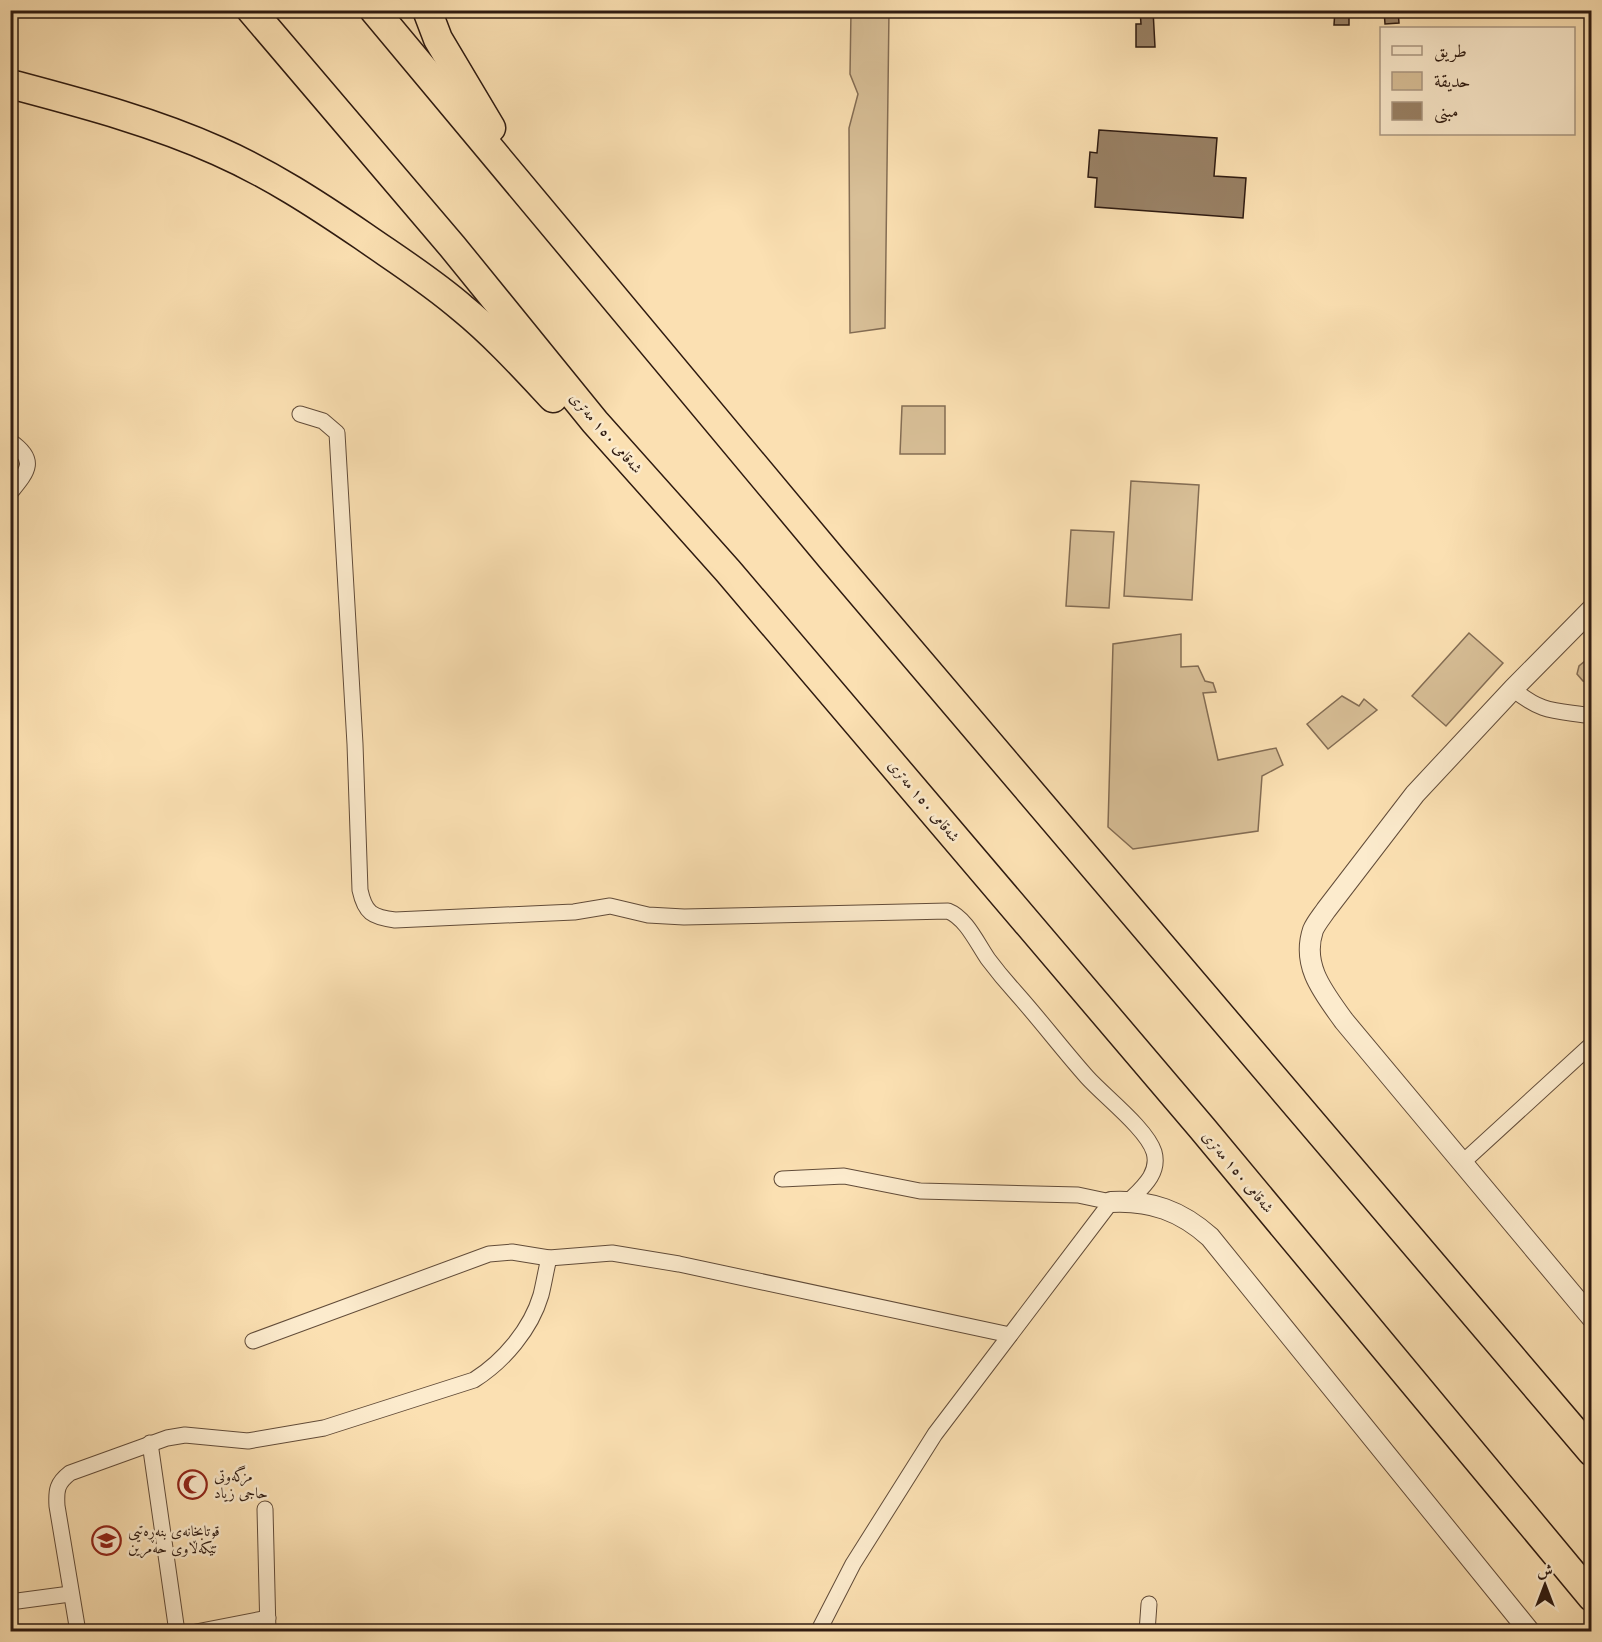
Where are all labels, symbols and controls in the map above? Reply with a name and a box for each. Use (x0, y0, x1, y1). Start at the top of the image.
legend (1380, 27, 1575, 135)
text: طريق (1434, 40, 1467, 63)
text: حديقة (1434, 70, 1470, 92)
text: مبنى (1434, 100, 1459, 124)
street label: شەقامی ١٥٠ مەتری (566, 388, 647, 477)
street label: شەقامی ١٥٠ مەتری (884, 756, 964, 846)
street label: شەقامی ١٥٠ مەتری (1198, 1127, 1278, 1217)
place label: مزگەوتی حاجی زیاد (214, 1465, 268, 1502)
mosque icon: مزگەوتی حاجی زیاد (177, 1469, 209, 1501)
place label: قوتابخانەی بنەڕەتیی تێکەڵاوی حەمرین (128, 1521, 220, 1559)
school or university icon: قوتابخانەی بنەڕەتیی تێکەڵاوی حەمرین (91, 1524, 123, 1556)
north arrow (1515, 1555, 1575, 1615)
text: ش (1537, 1560, 1553, 1580)

